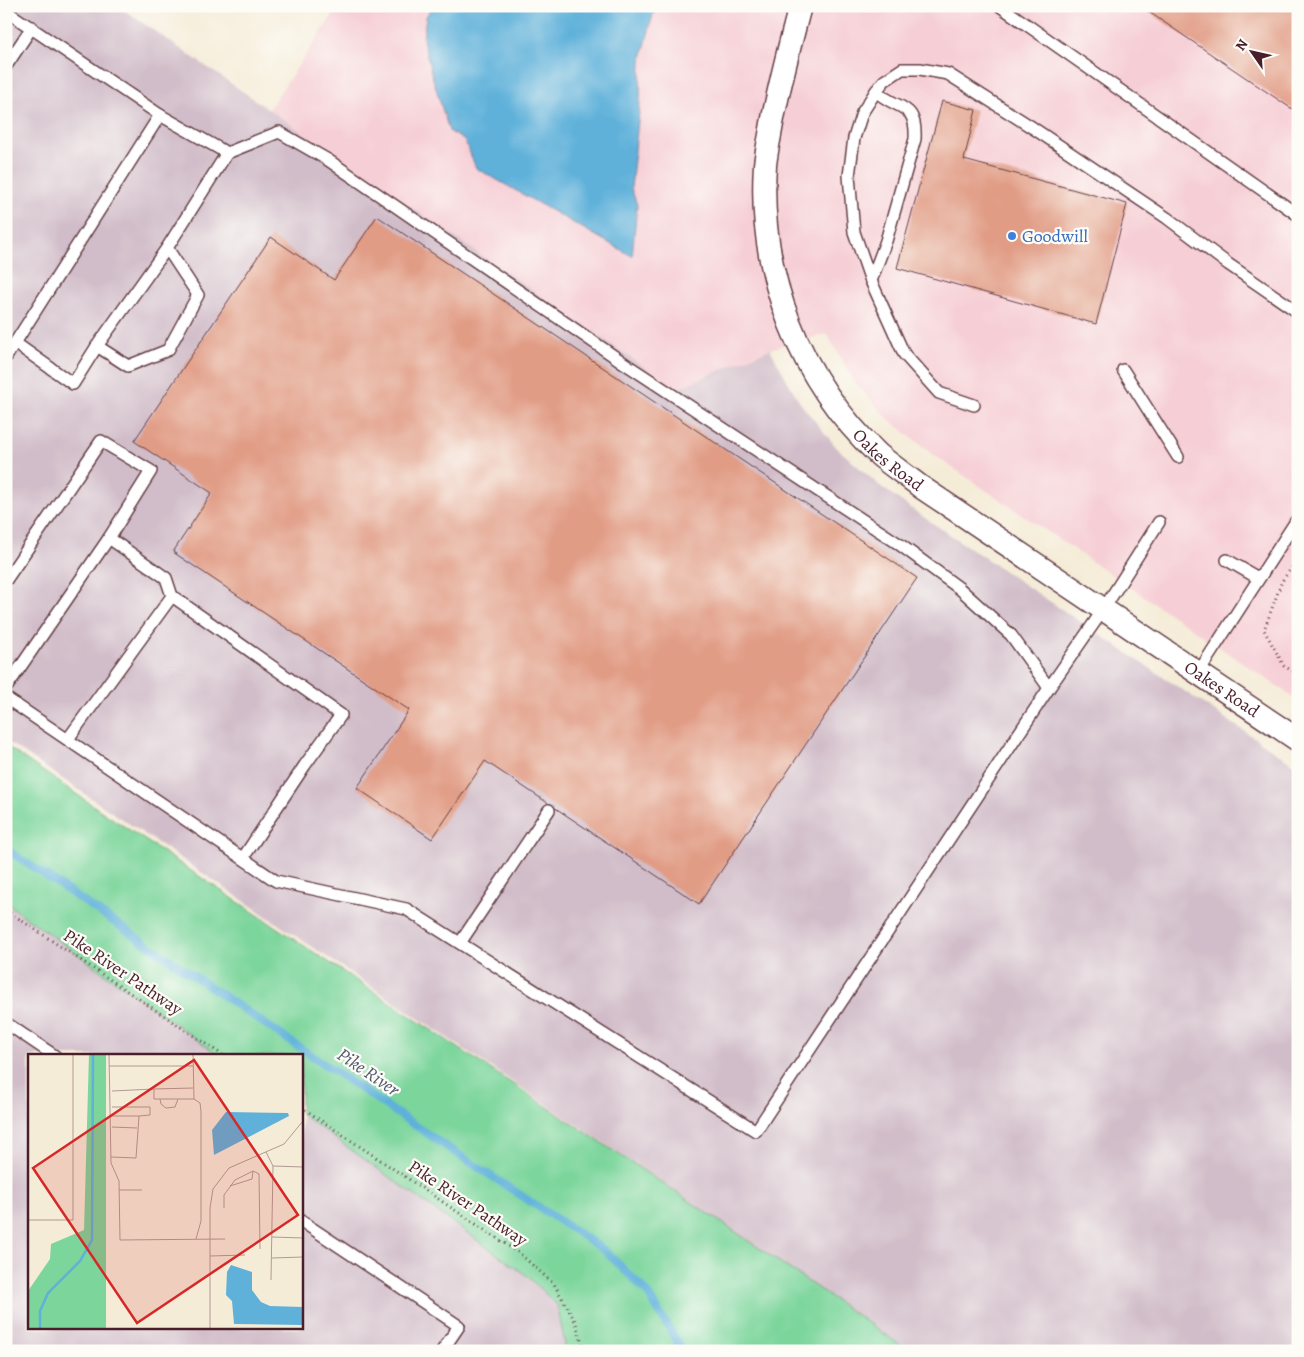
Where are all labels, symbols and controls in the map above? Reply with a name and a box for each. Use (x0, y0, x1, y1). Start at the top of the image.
north arrow (1226, 28, 1276, 78)
text: N (1231, 35, 1252, 55)
place label: Goodwill (1022, 224, 1088, 248)
marker: Goodwill (1006, 230, 1018, 242)
street label: Oakes Road (847, 423, 929, 497)
street label: Oakes Road (1180, 655, 1264, 723)
street label: Pike River Pathway (59, 923, 188, 1021)
water label: Pike River (332, 1042, 405, 1103)
inset map (28, 1054, 302, 1330)
street label: Pike River Pathway (404, 1154, 533, 1252)

